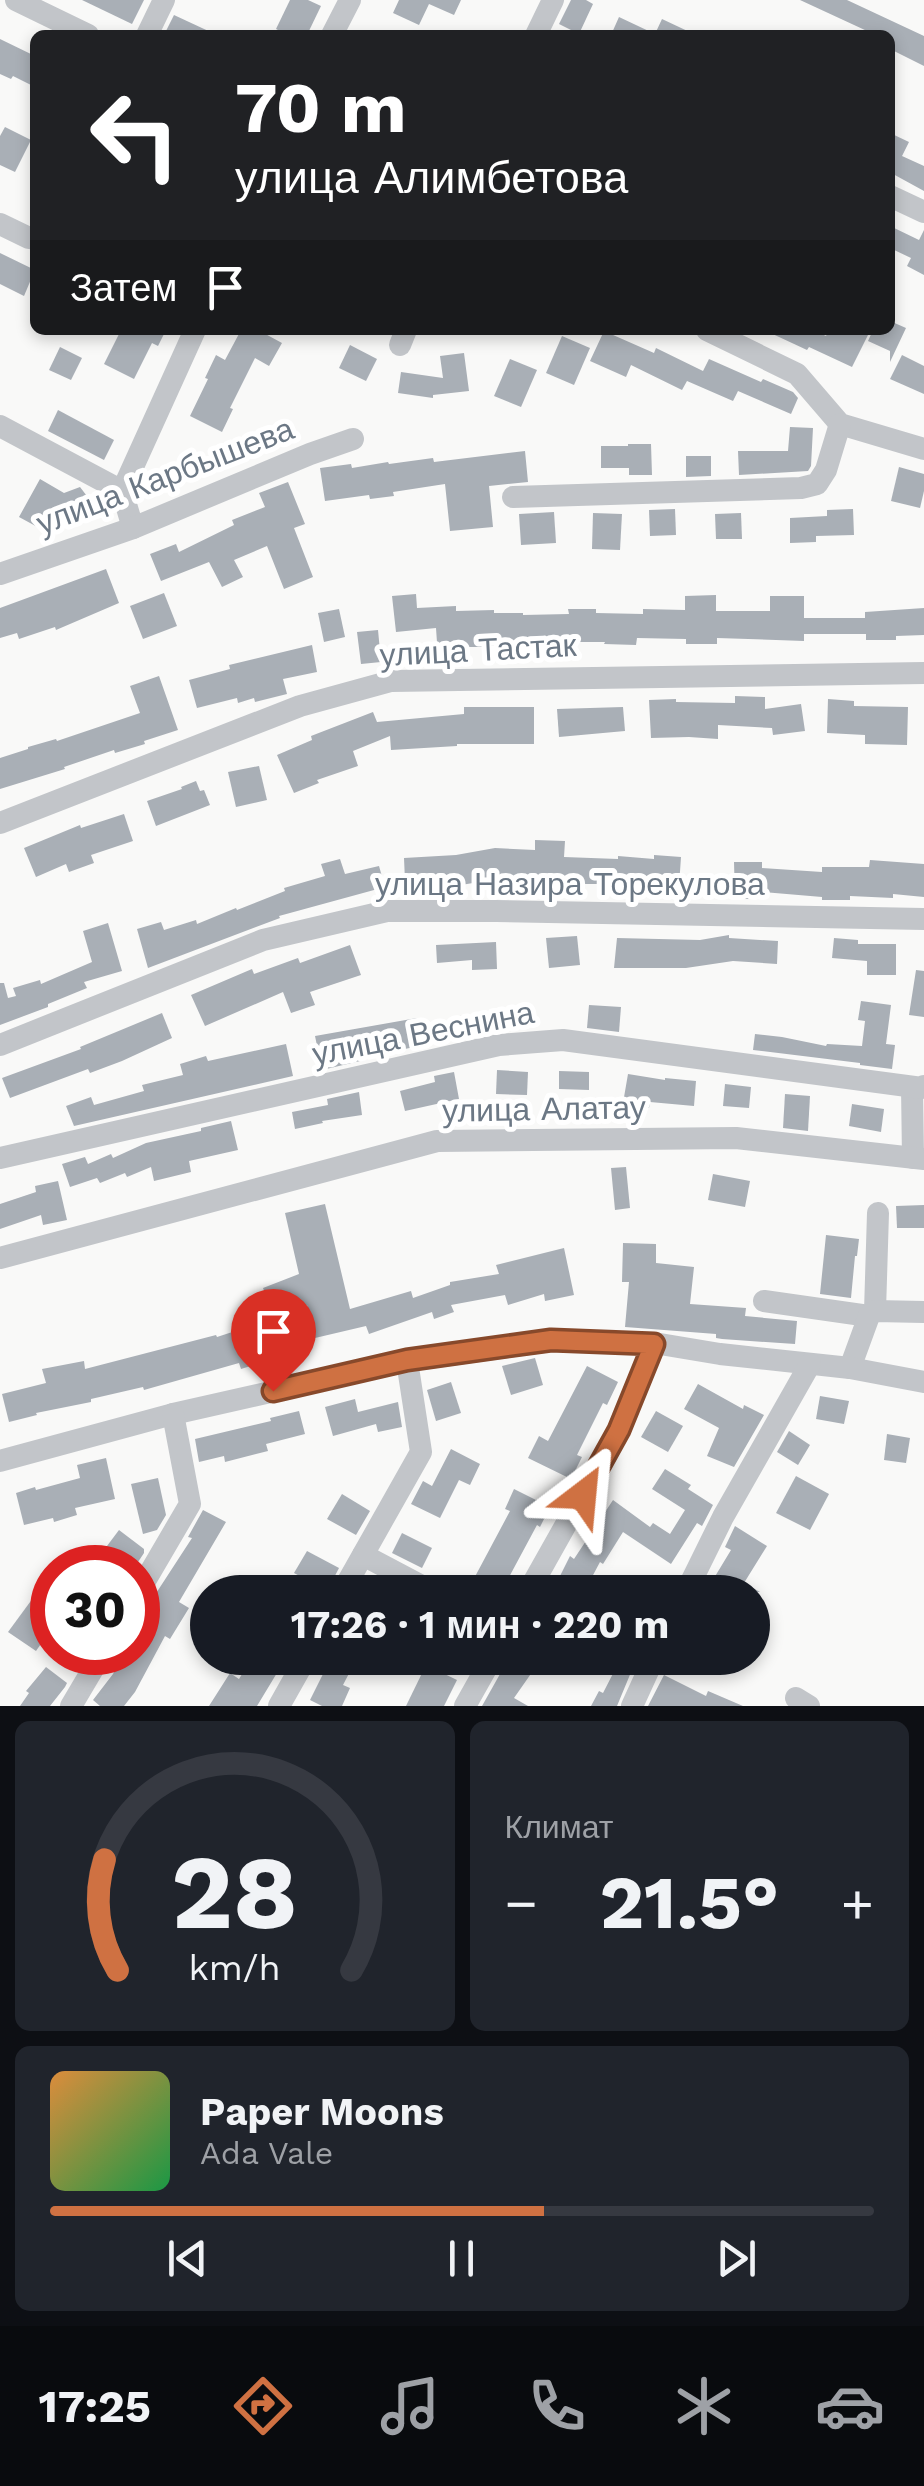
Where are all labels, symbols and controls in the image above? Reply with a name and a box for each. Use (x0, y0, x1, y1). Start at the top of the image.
text: 70 m (235, 67, 407, 149)
icon: left (70, 70, 200, 200)
text: улица Алимбетова (235, 151, 628, 204)
icon: arrive (198, 260, 253, 315)
text: Затем (70, 266, 178, 310)
street label: улица Карбышева (31, 409, 299, 543)
street label: улица Тастак (379, 626, 578, 674)
street label: улица Назира Торекулова (375, 865, 765, 903)
street label: улица Веснина (309, 993, 537, 1073)
street label: улица Алатау (442, 1088, 646, 1130)
pin (231, 1289, 316, 1392)
icon: arrive (246, 1304, 301, 1359)
position arrow (531, 1443, 635, 1547)
speed limit sign: 30 (30, 1545, 160, 1675)
text: 17:26 · 1 мин · 220 m (291, 1603, 669, 1647)
text: Климат (505, 1808, 613, 1846)
text: 28 (171, 1831, 298, 1953)
text: 21.5° (599, 1858, 779, 1946)
text: − (505, 1871, 538, 1935)
text: + (841, 1871, 874, 1935)
text: km/h (189, 1947, 281, 1989)
text: Paper Moons (200, 2090, 444, 2134)
text: Ada Vale (200, 2134, 333, 2172)
icon: previous (160, 2231, 215, 2286)
icon: pause (434, 2231, 489, 2286)
icon: next (709, 2231, 764, 2286)
icon: directions (228, 2371, 298, 2441)
icon: music (375, 2371, 445, 2441)
icon: phone (522, 2371, 592, 2441)
icon: climate (669, 2371, 739, 2441)
icon: car (815, 2371, 885, 2441)
text: 17:25 (38, 2380, 151, 2433)

